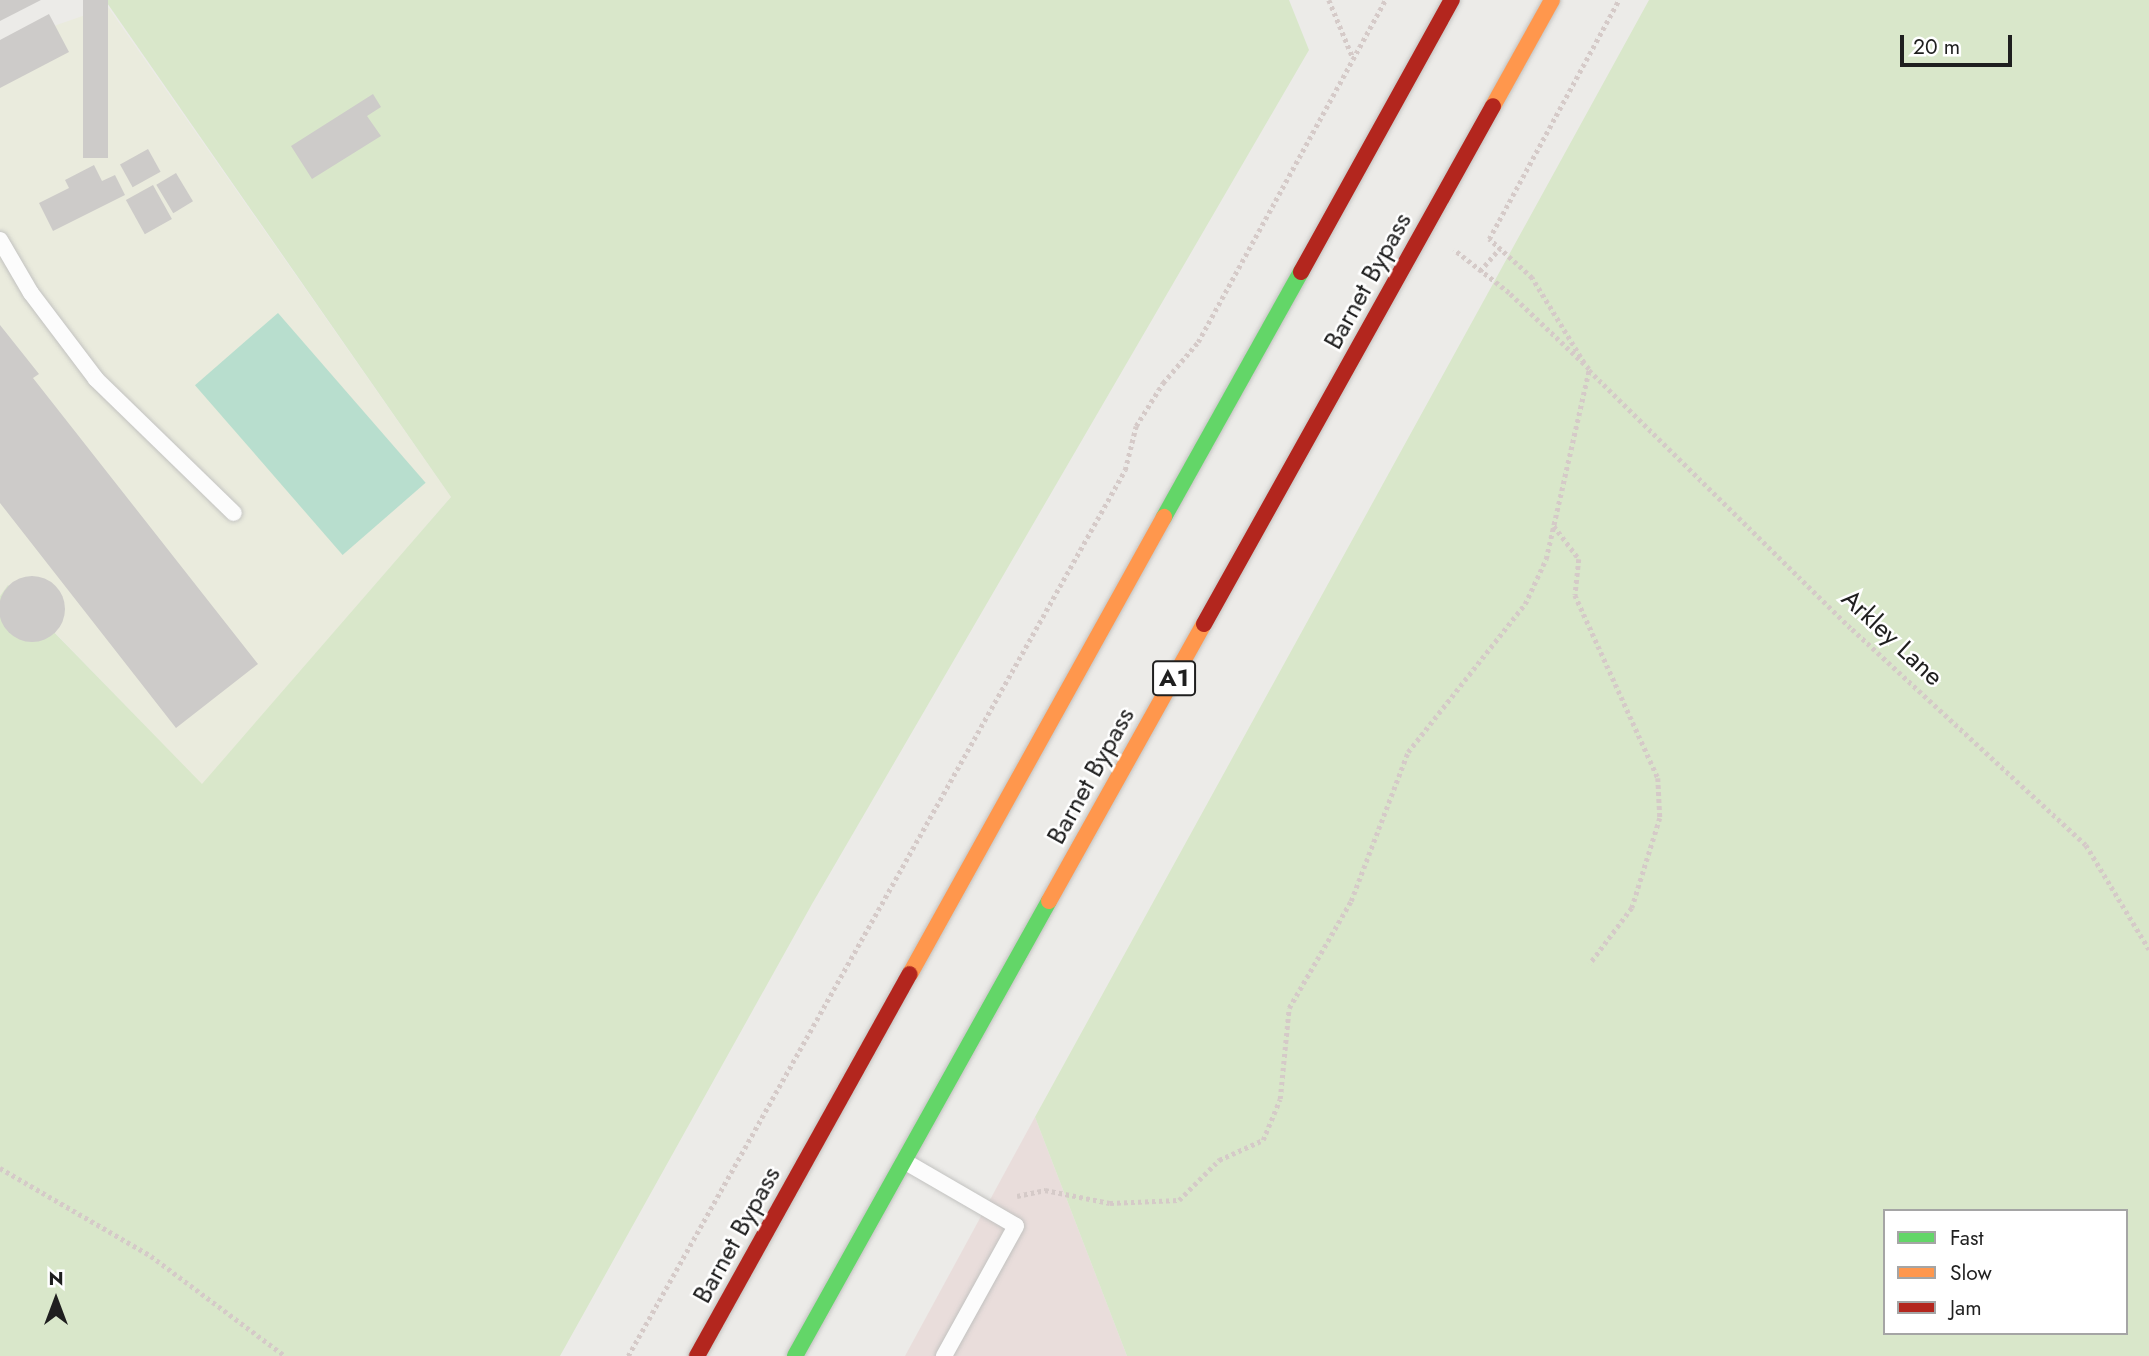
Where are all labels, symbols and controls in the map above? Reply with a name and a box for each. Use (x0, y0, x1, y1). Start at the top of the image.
scale bar (1904, 21, 2016, 65)
text: 20 m (1913, 32, 1960, 62)
street label: Barnet Bypass (1318, 207, 1418, 355)
street label: Arkley Lane (1835, 583, 1949, 693)
road number: A1 (1151, 658, 1197, 698)
street label: Barnet Bypass (1041, 702, 1141, 850)
street label: Barnet Bypass (687, 1161, 787, 1309)
legend (1883, 1209, 2128, 1335)
text: Fast (1950, 1223, 1983, 1253)
text: Slow (1950, 1258, 1992, 1288)
north arrow (21, 1265, 91, 1335)
text: N (48, 1265, 64, 1292)
text: Jam (1950, 1293, 1982, 1323)

